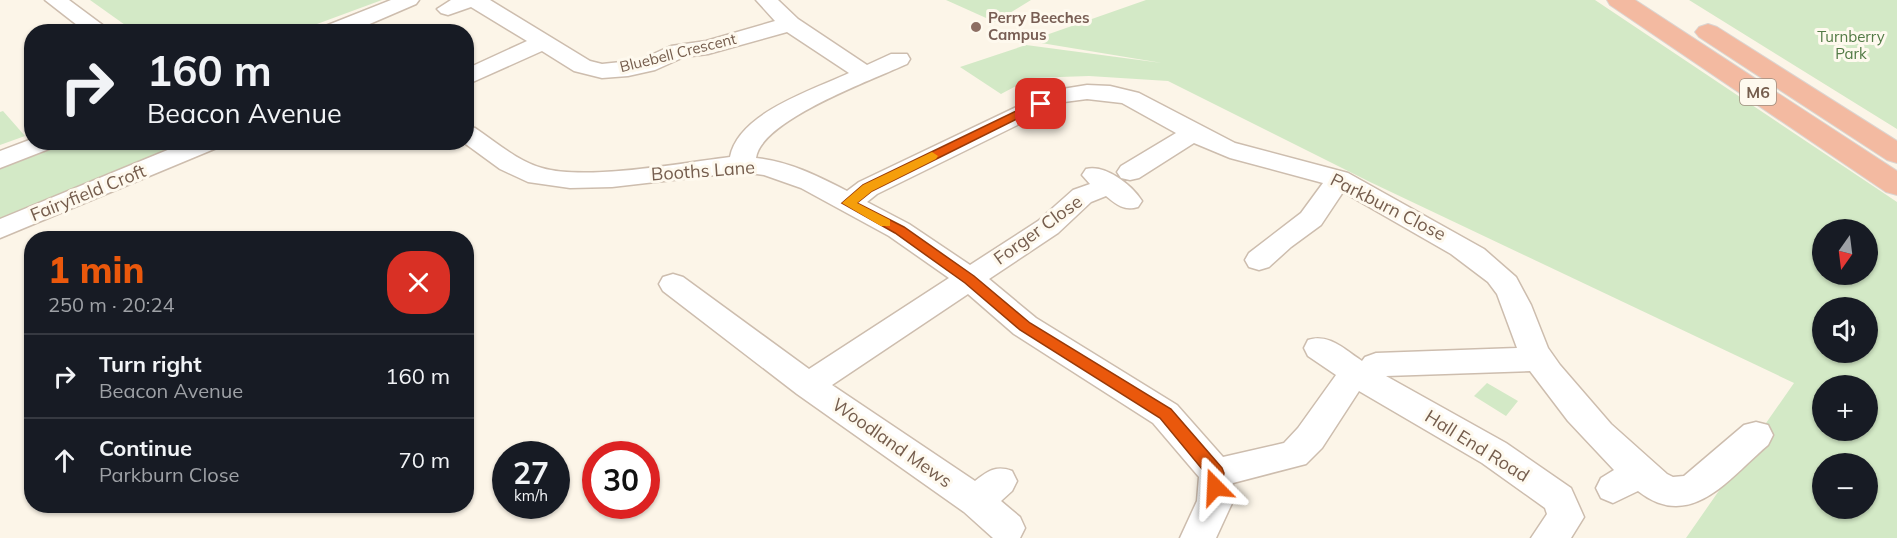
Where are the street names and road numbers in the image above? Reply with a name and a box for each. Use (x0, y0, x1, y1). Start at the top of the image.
street label: Bluebell Crescent (618, 29, 738, 76)
road number: M6 (1740, 79, 1776, 105)
street label: Booths Lane (650, 155, 756, 186)
street label: Fairyfield Croft (27, 159, 149, 226)
street label: Parkburn Close (1327, 168, 1450, 246)
street label: Forger Close (989, 190, 1087, 269)
street label: Woodland Mews (828, 393, 957, 492)
street label: Hall End Road (1421, 404, 1534, 487)

